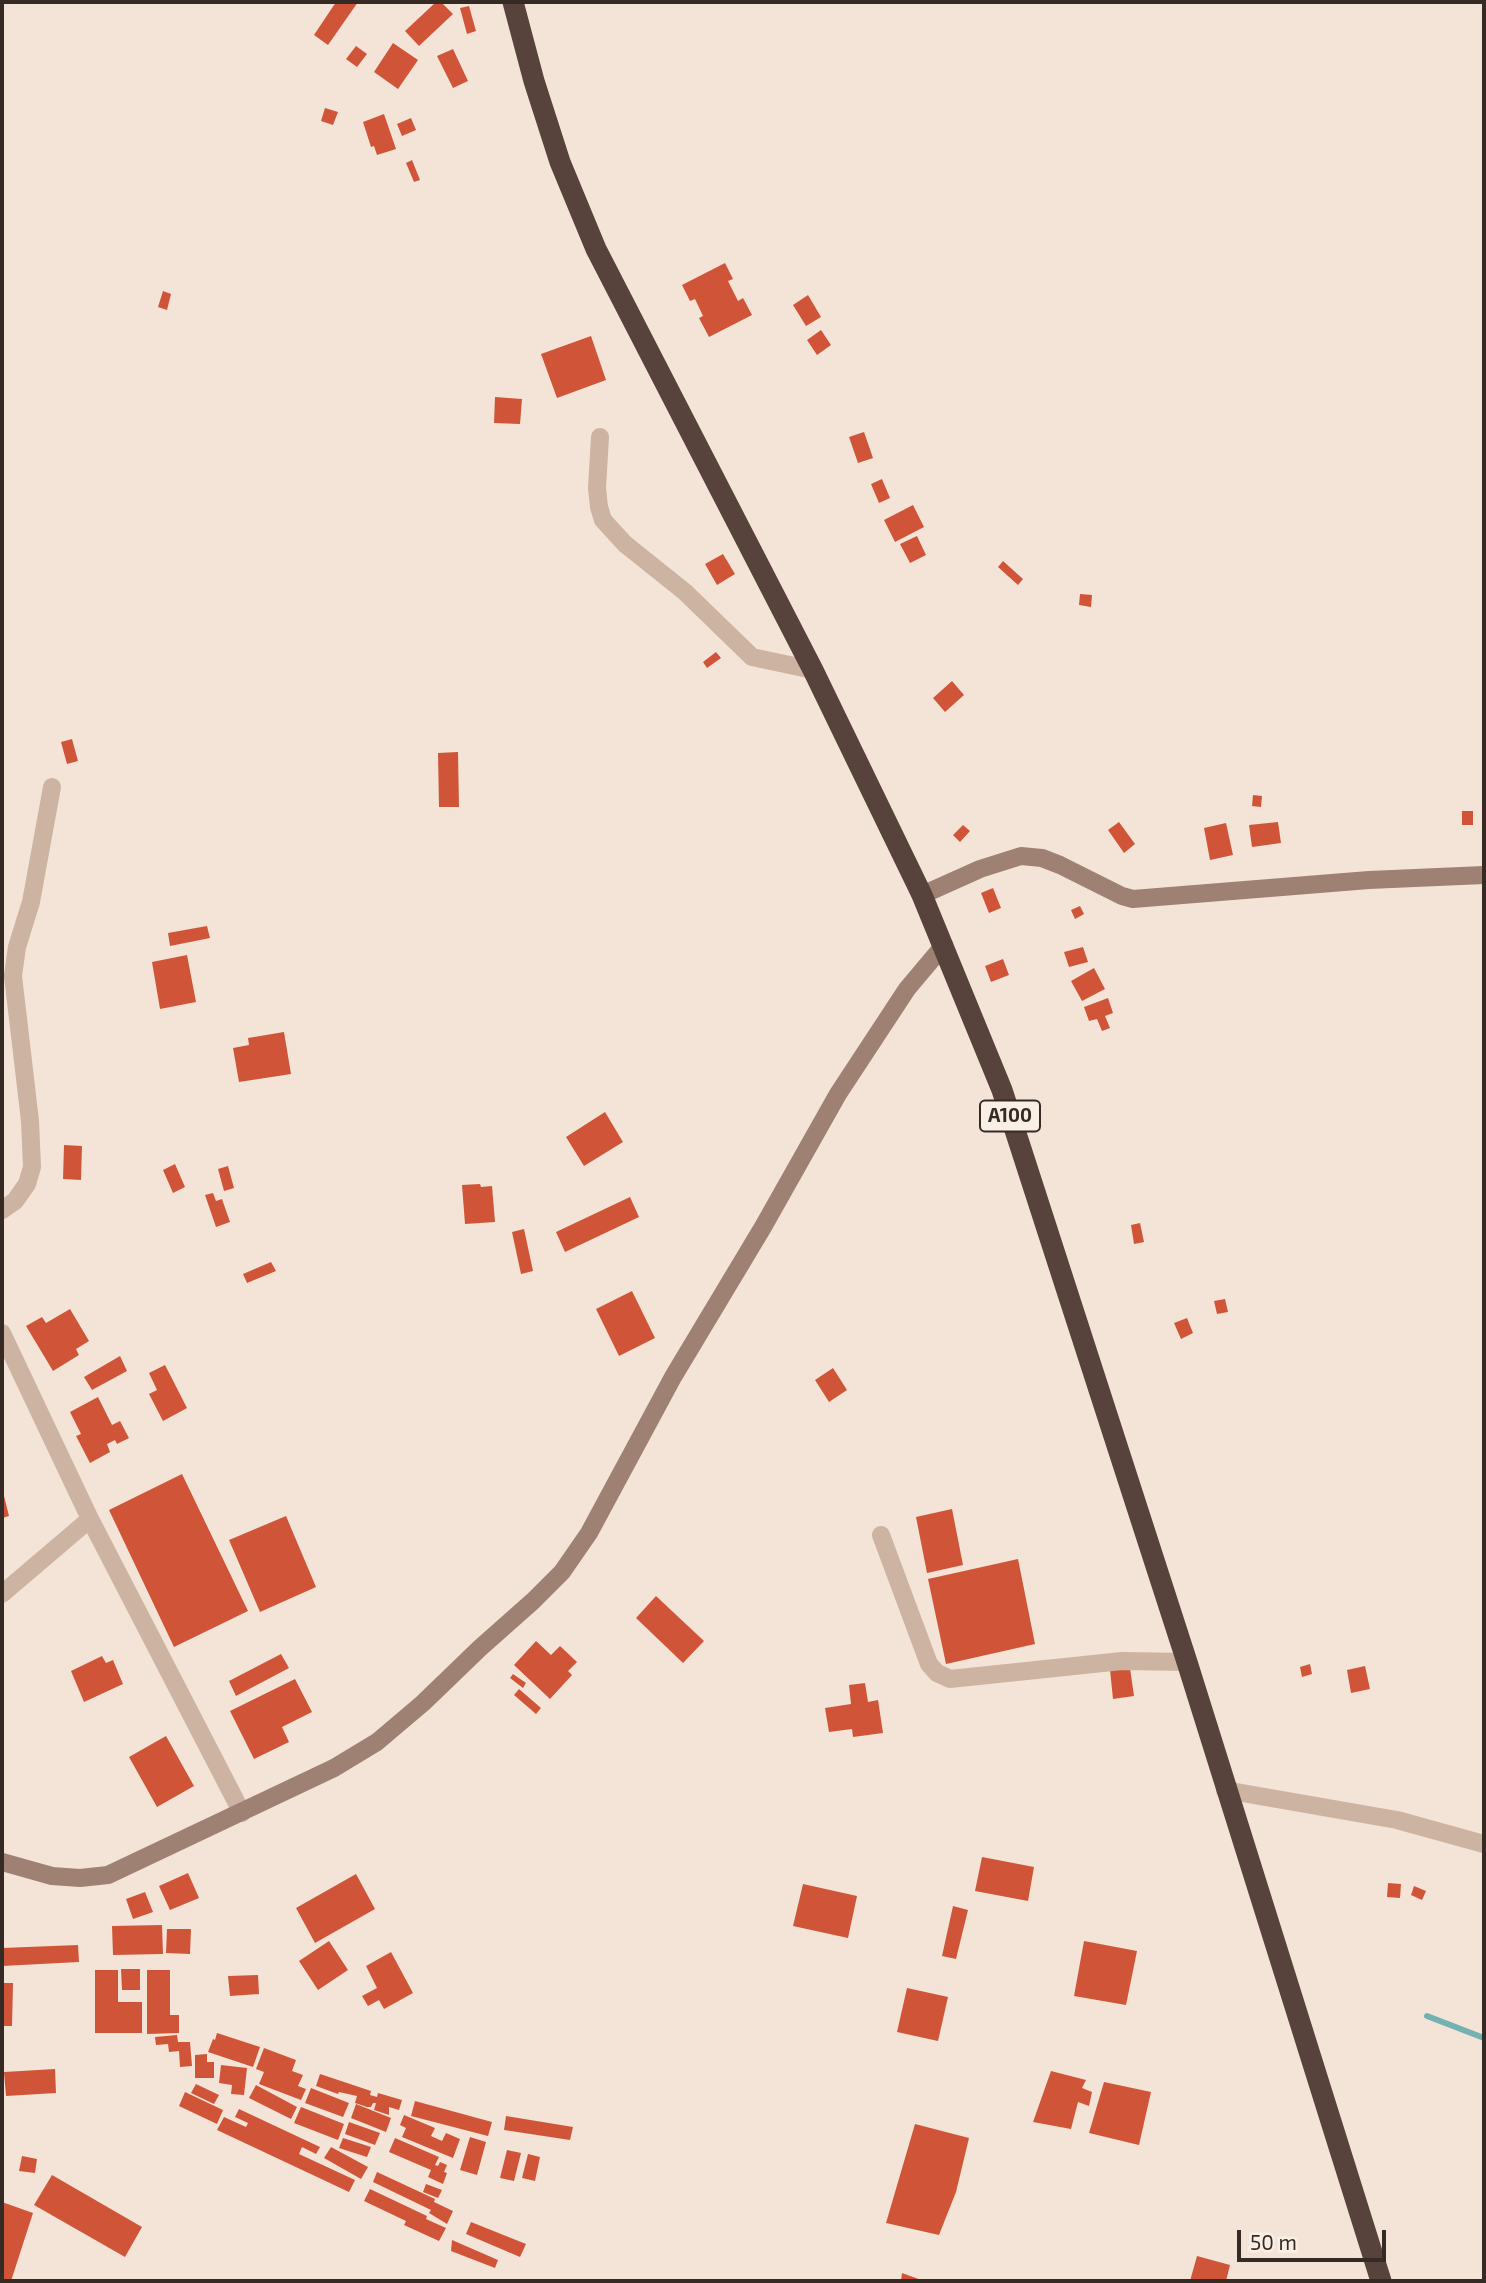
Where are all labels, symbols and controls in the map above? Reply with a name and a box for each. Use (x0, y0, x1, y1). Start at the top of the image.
road number: A100 (980, 1100, 1040, 1132)
scale bar (1241, 2216, 1390, 2260)
text: 50 m (1250, 2229, 1297, 2254)

